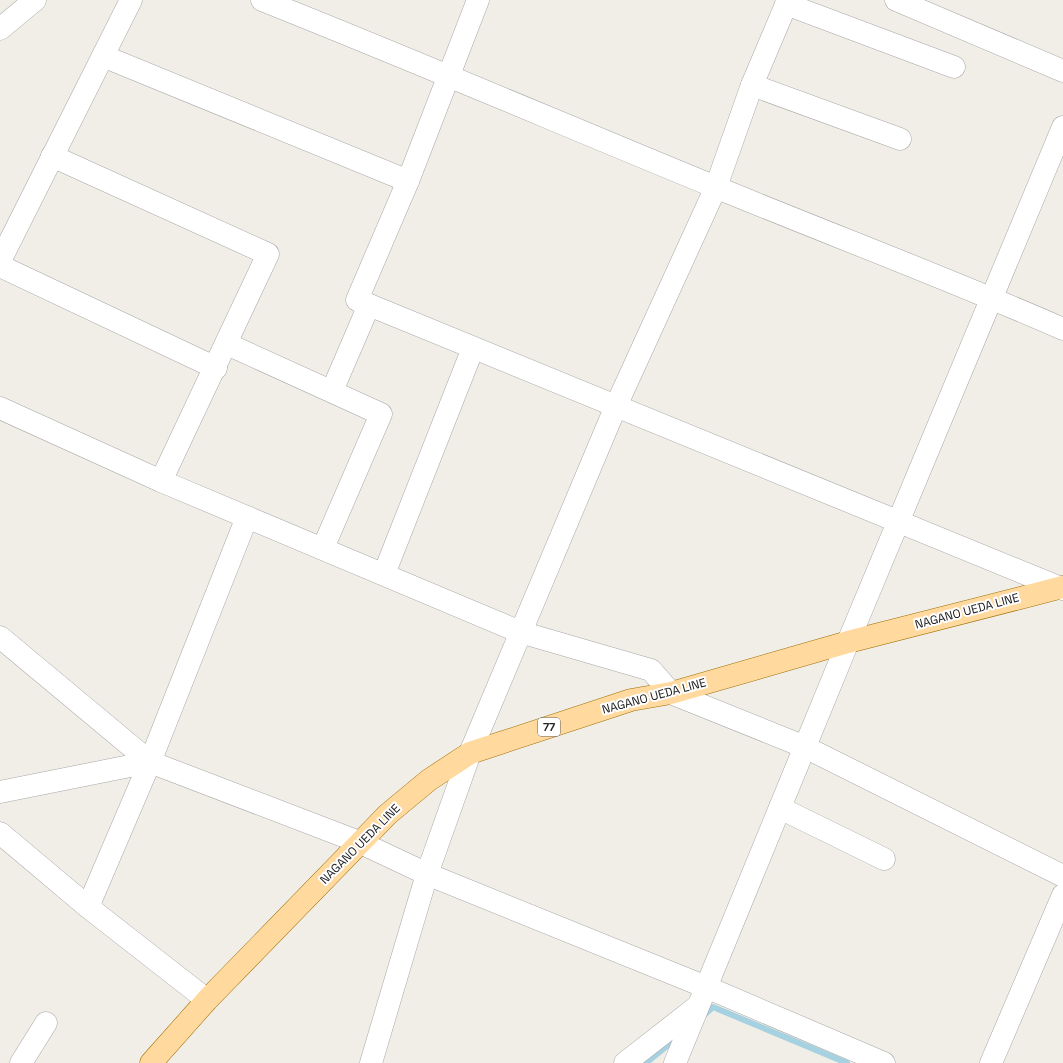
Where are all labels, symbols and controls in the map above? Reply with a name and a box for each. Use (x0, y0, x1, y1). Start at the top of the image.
street label: NAGANO UEDA LINE (913, 589, 1021, 633)
street label: NAGANO UEDA LINE (600, 674, 708, 718)
road number: 77 (538, 718, 560, 736)
street label: NAGANO UEDA LINE (316, 800, 404, 888)

